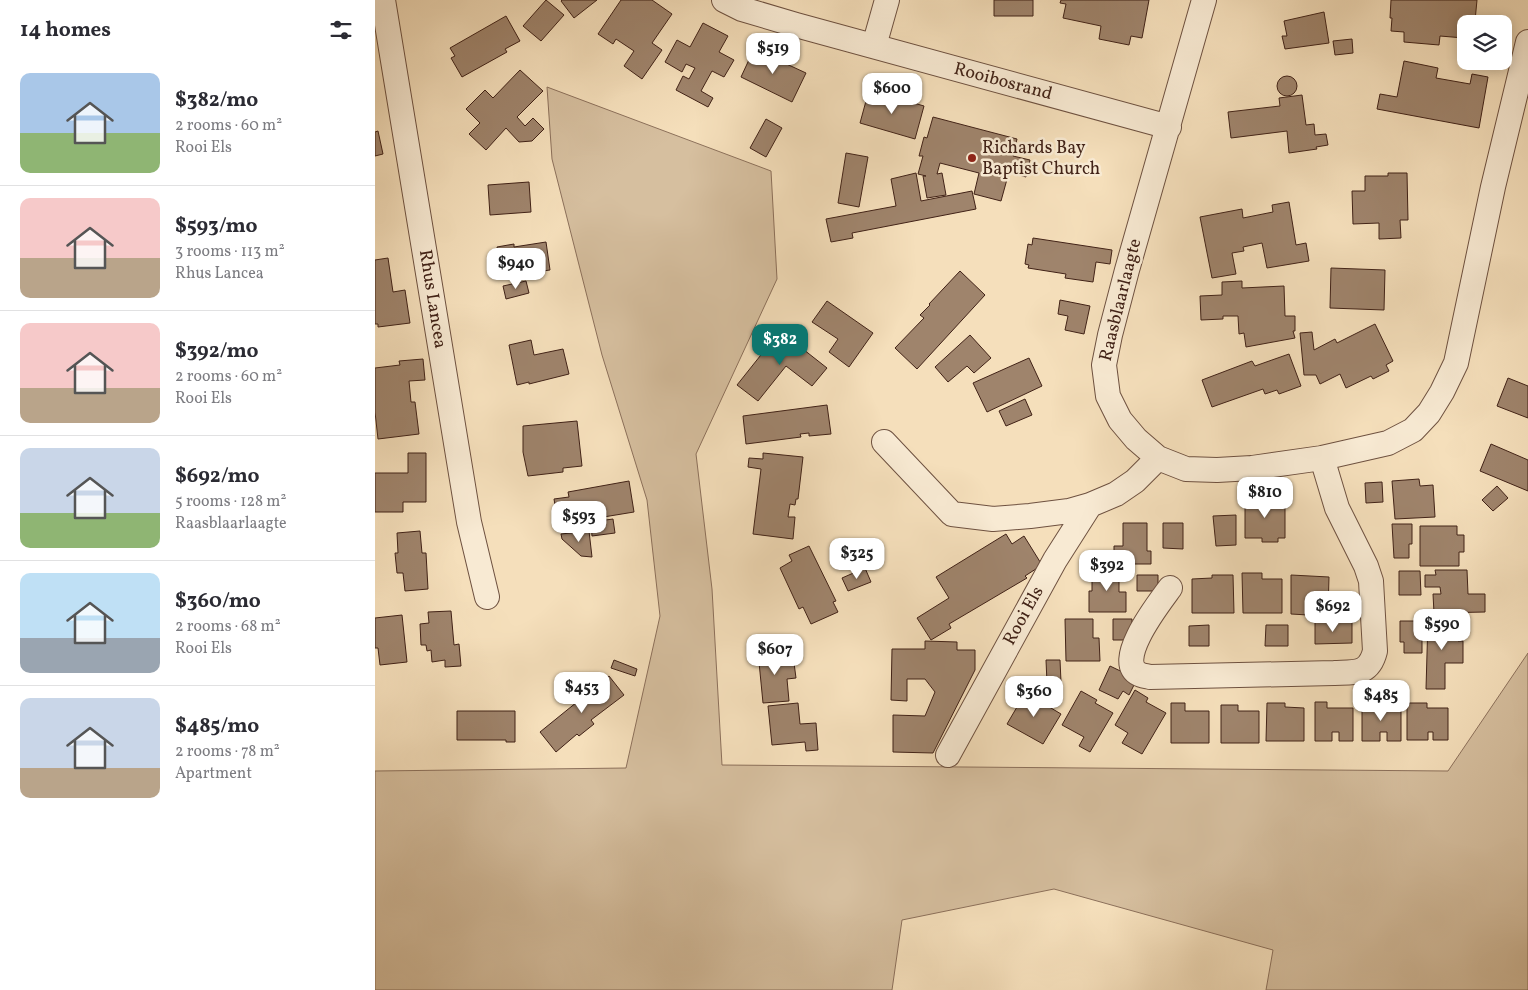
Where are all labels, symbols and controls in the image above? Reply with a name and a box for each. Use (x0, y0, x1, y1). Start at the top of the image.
map controls (1457, 15, 1512, 70)
button: layers (1457, 15, 1512, 70)
text: 14 homes (20, 16, 111, 45)
icon: filters (327, 16, 355, 44)
pin: $519 (743, 32, 803, 75)
text: $519 (757, 38, 789, 60)
street label: Rooibosrand (951, 57, 1055, 107)
pin: $600 (862, 72, 922, 115)
text: $600 (873, 78, 911, 100)
text: $382/mo (175, 86, 258, 115)
icon: home (60, 93, 120, 153)
text: 2 rooms · 60 m² (175, 115, 282, 137)
place label: Richards Bay Baptist Church (982, 136, 1101, 182)
text: Rooi Els (175, 137, 232, 159)
marker: Richards Bay Baptist Church (966, 152, 978, 164)
text: $593/mo (175, 212, 258, 241)
icon: home (60, 218, 120, 278)
street label: Raasblaarlaagte (1094, 236, 1148, 364)
text: 3 rooms · 113 m² (175, 241, 285, 263)
street label: Rhus Lancea (412, 248, 452, 350)
pin: $940 (486, 248, 546, 290)
text: $940 (498, 253, 534, 275)
text: Rhus Lancea (175, 263, 264, 285)
pin: $382 (750, 324, 810, 366)
text: $382 (763, 329, 797, 351)
text: $392/mo (175, 337, 258, 366)
icon: home (60, 343, 120, 403)
text: 2 rooms · 60 m² (175, 366, 282, 388)
text: Rooi Els (175, 388, 232, 410)
text: $692/mo (175, 462, 260, 491)
icon: home (60, 468, 120, 528)
pin: $810 (1235, 476, 1295, 519)
text: $810 (1248, 482, 1282, 504)
text: 5 rooms · 128 m² (175, 491, 286, 513)
pin: $593 (549, 500, 609, 543)
text: $593 (562, 506, 596, 528)
text: Raasblaarlaagte (175, 513, 287, 535)
pin: $325 (827, 538, 887, 580)
text: $325 (840, 543, 874, 565)
pin: $392 (1077, 550, 1137, 592)
text: $392 (1090, 555, 1124, 577)
street label: Rooi Els (998, 582, 1050, 650)
text: $360/mo (175, 587, 261, 616)
pin: $692 (1303, 590, 1363, 633)
icon: home (60, 593, 120, 653)
text: $692 (1316, 596, 1350, 618)
pin: $590 (1412, 608, 1472, 651)
text: $590 (1424, 614, 1460, 636)
text: 2 rooms · 68 m² (175, 616, 281, 638)
pin: $607 (745, 634, 805, 676)
text: Rooi Els (175, 638, 232, 660)
text: $607 (757, 639, 793, 661)
pin: $453 (552, 672, 612, 714)
pin: $360 (1004, 676, 1064, 718)
text: $453 (565, 677, 599, 699)
pin: $485 (1351, 680, 1411, 722)
text: $360 (1016, 681, 1052, 703)
text: $485 (1364, 685, 1398, 707)
text: $485/mo (175, 712, 259, 741)
icon: home (60, 718, 120, 778)
text: 2 rooms · 78 m² (175, 741, 280, 763)
text: Apartment (175, 763, 252, 785)

